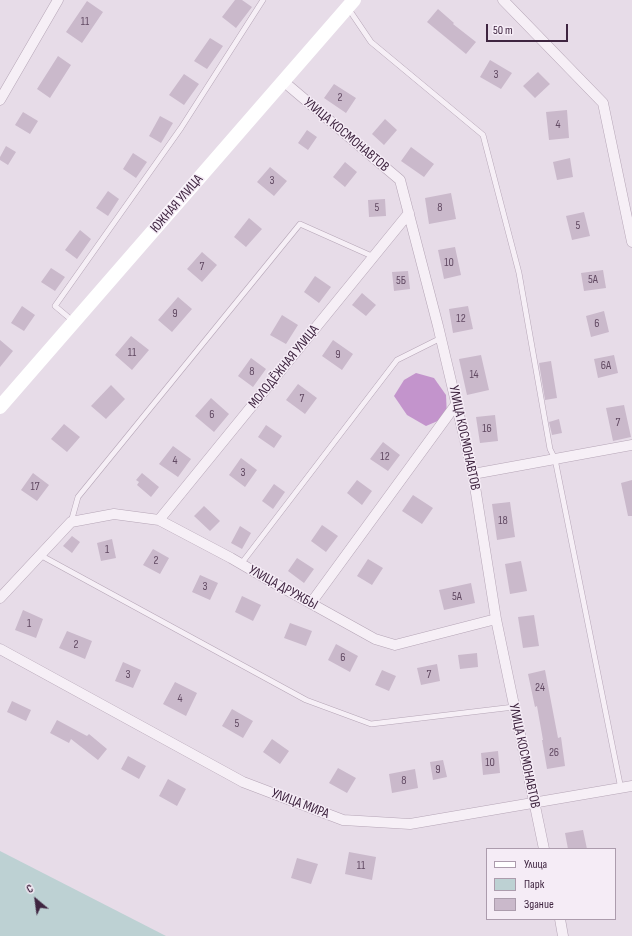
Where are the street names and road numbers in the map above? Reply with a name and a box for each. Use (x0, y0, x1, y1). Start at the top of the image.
street label: УЛИЦА КОСМОНАВТОВ (300, 94, 392, 176)
street label: ЮЖНАЯ УЛИЦА (147, 171, 207, 237)
street label: МОЛОДЁЖНАЯ УЛИЦА (245, 322, 323, 412)
street label: УЛИЦА КОСМОНАВТОВ (445, 384, 483, 492)
street label: УЛИЦА ДРУЖБЫ (245, 562, 321, 614)
street label: УЛИЦА КОСМОНАВТОВ (505, 702, 543, 810)
street label: УЛИЦА МИРА (269, 785, 331, 823)

